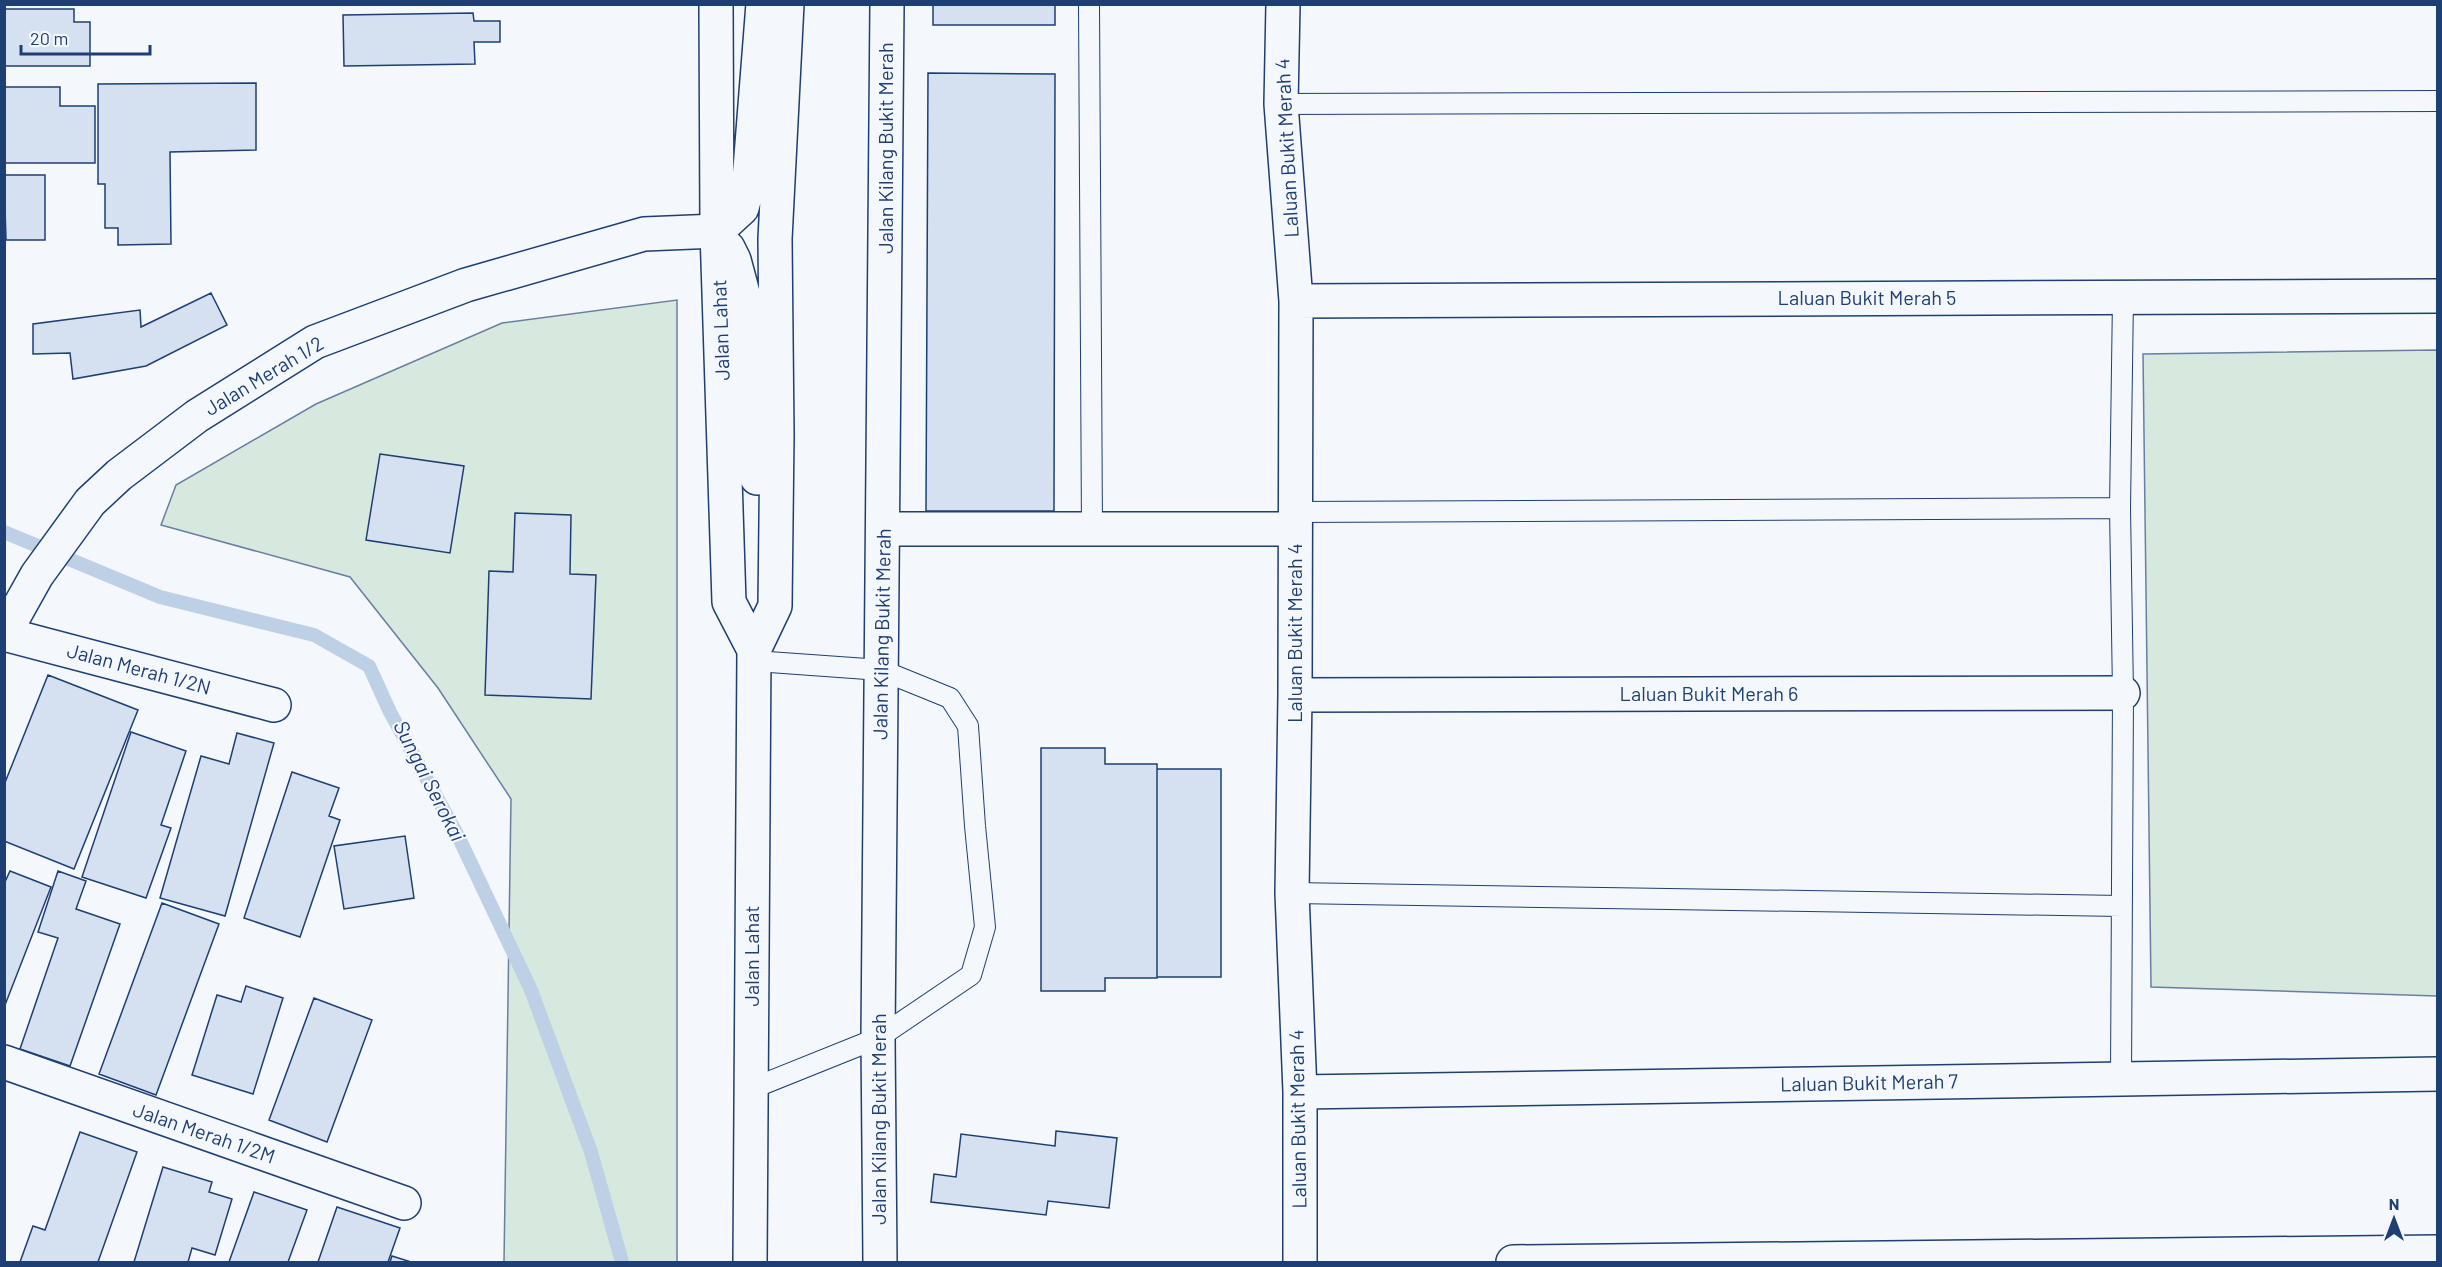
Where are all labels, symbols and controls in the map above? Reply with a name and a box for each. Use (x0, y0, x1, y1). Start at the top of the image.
scale bar (21, 18, 150, 56)
text: 20 m (30, 27, 68, 49)
street label: Jalan Kilang Bukit Merah (873, 42, 897, 254)
street label: Laluan Bukit Merah 4 (1269, 58, 1303, 238)
street label: Jalan Lahat (706, 279, 734, 381)
street label: Laluan Bukit Merah 5 (1778, 285, 1956, 309)
street label: Jalan Merah 1/2 (200, 330, 327, 420)
street label: Jalan Kilang Bukit Merah (867, 528, 895, 740)
street label: Laluan Bukit Merah 4 (1282, 543, 1306, 723)
street label: Jalan Merah 1/2N (65, 637, 214, 699)
street label: Laluan Bukit Merah 6 (1620, 681, 1798, 705)
water label: Sungai Serokai (389, 716, 472, 846)
street label: Jalan Lahat (739, 905, 763, 1007)
street label: Jalan Kilang Bukit Merah (866, 1013, 890, 1225)
street label: Laluan Bukit Merah 4 (1283, 1029, 1311, 1209)
street label: Laluan Bukit Merah 7 (1780, 1068, 1959, 1096)
street label: Jalan Merah 1/2M (130, 1097, 278, 1168)
north arrow (2364, 1189, 2424, 1249)
text: N (2389, 1194, 2399, 1213)

